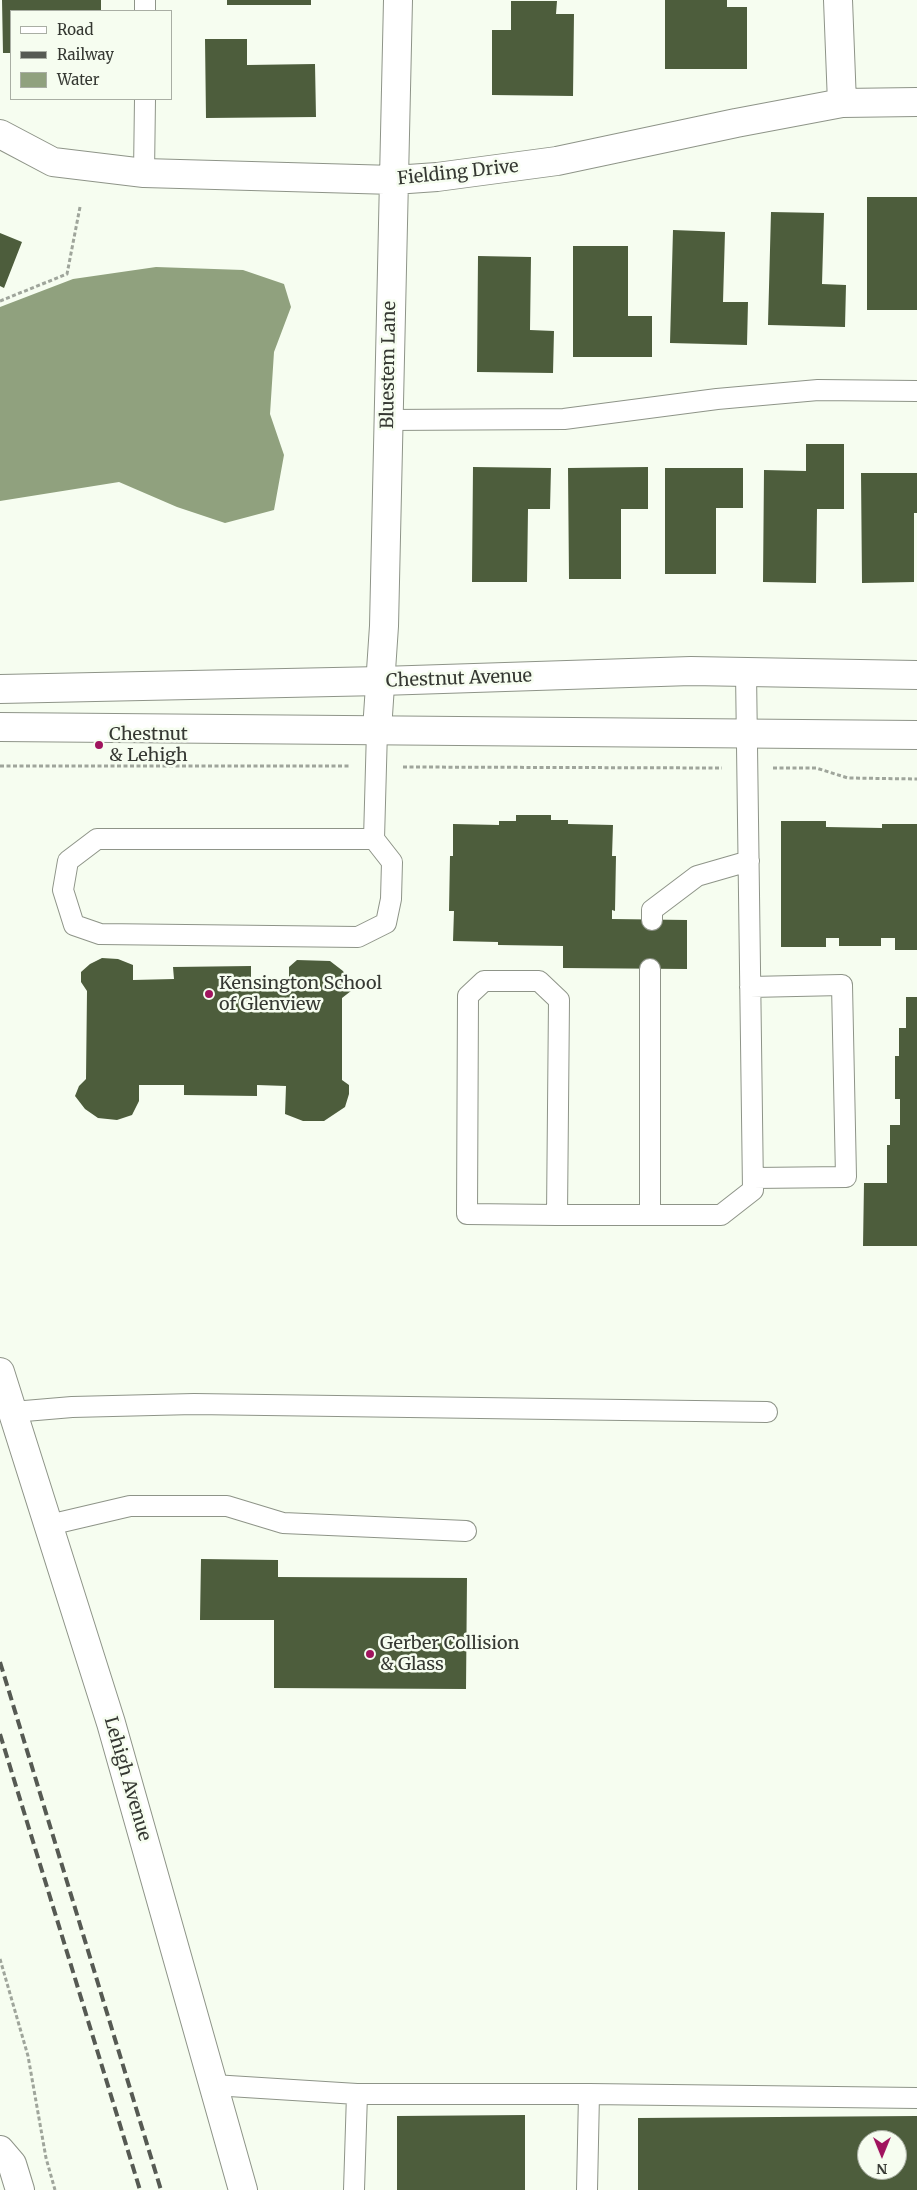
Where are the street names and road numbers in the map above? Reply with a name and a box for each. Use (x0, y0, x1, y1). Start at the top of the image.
street label: Fielding Drive (396, 156, 520, 190)
street label: Bluestem Lane (377, 301, 401, 429)
street label: Chestnut Avenue (386, 666, 532, 692)
street label: Lehigh Avenue (99, 1714, 155, 1844)

